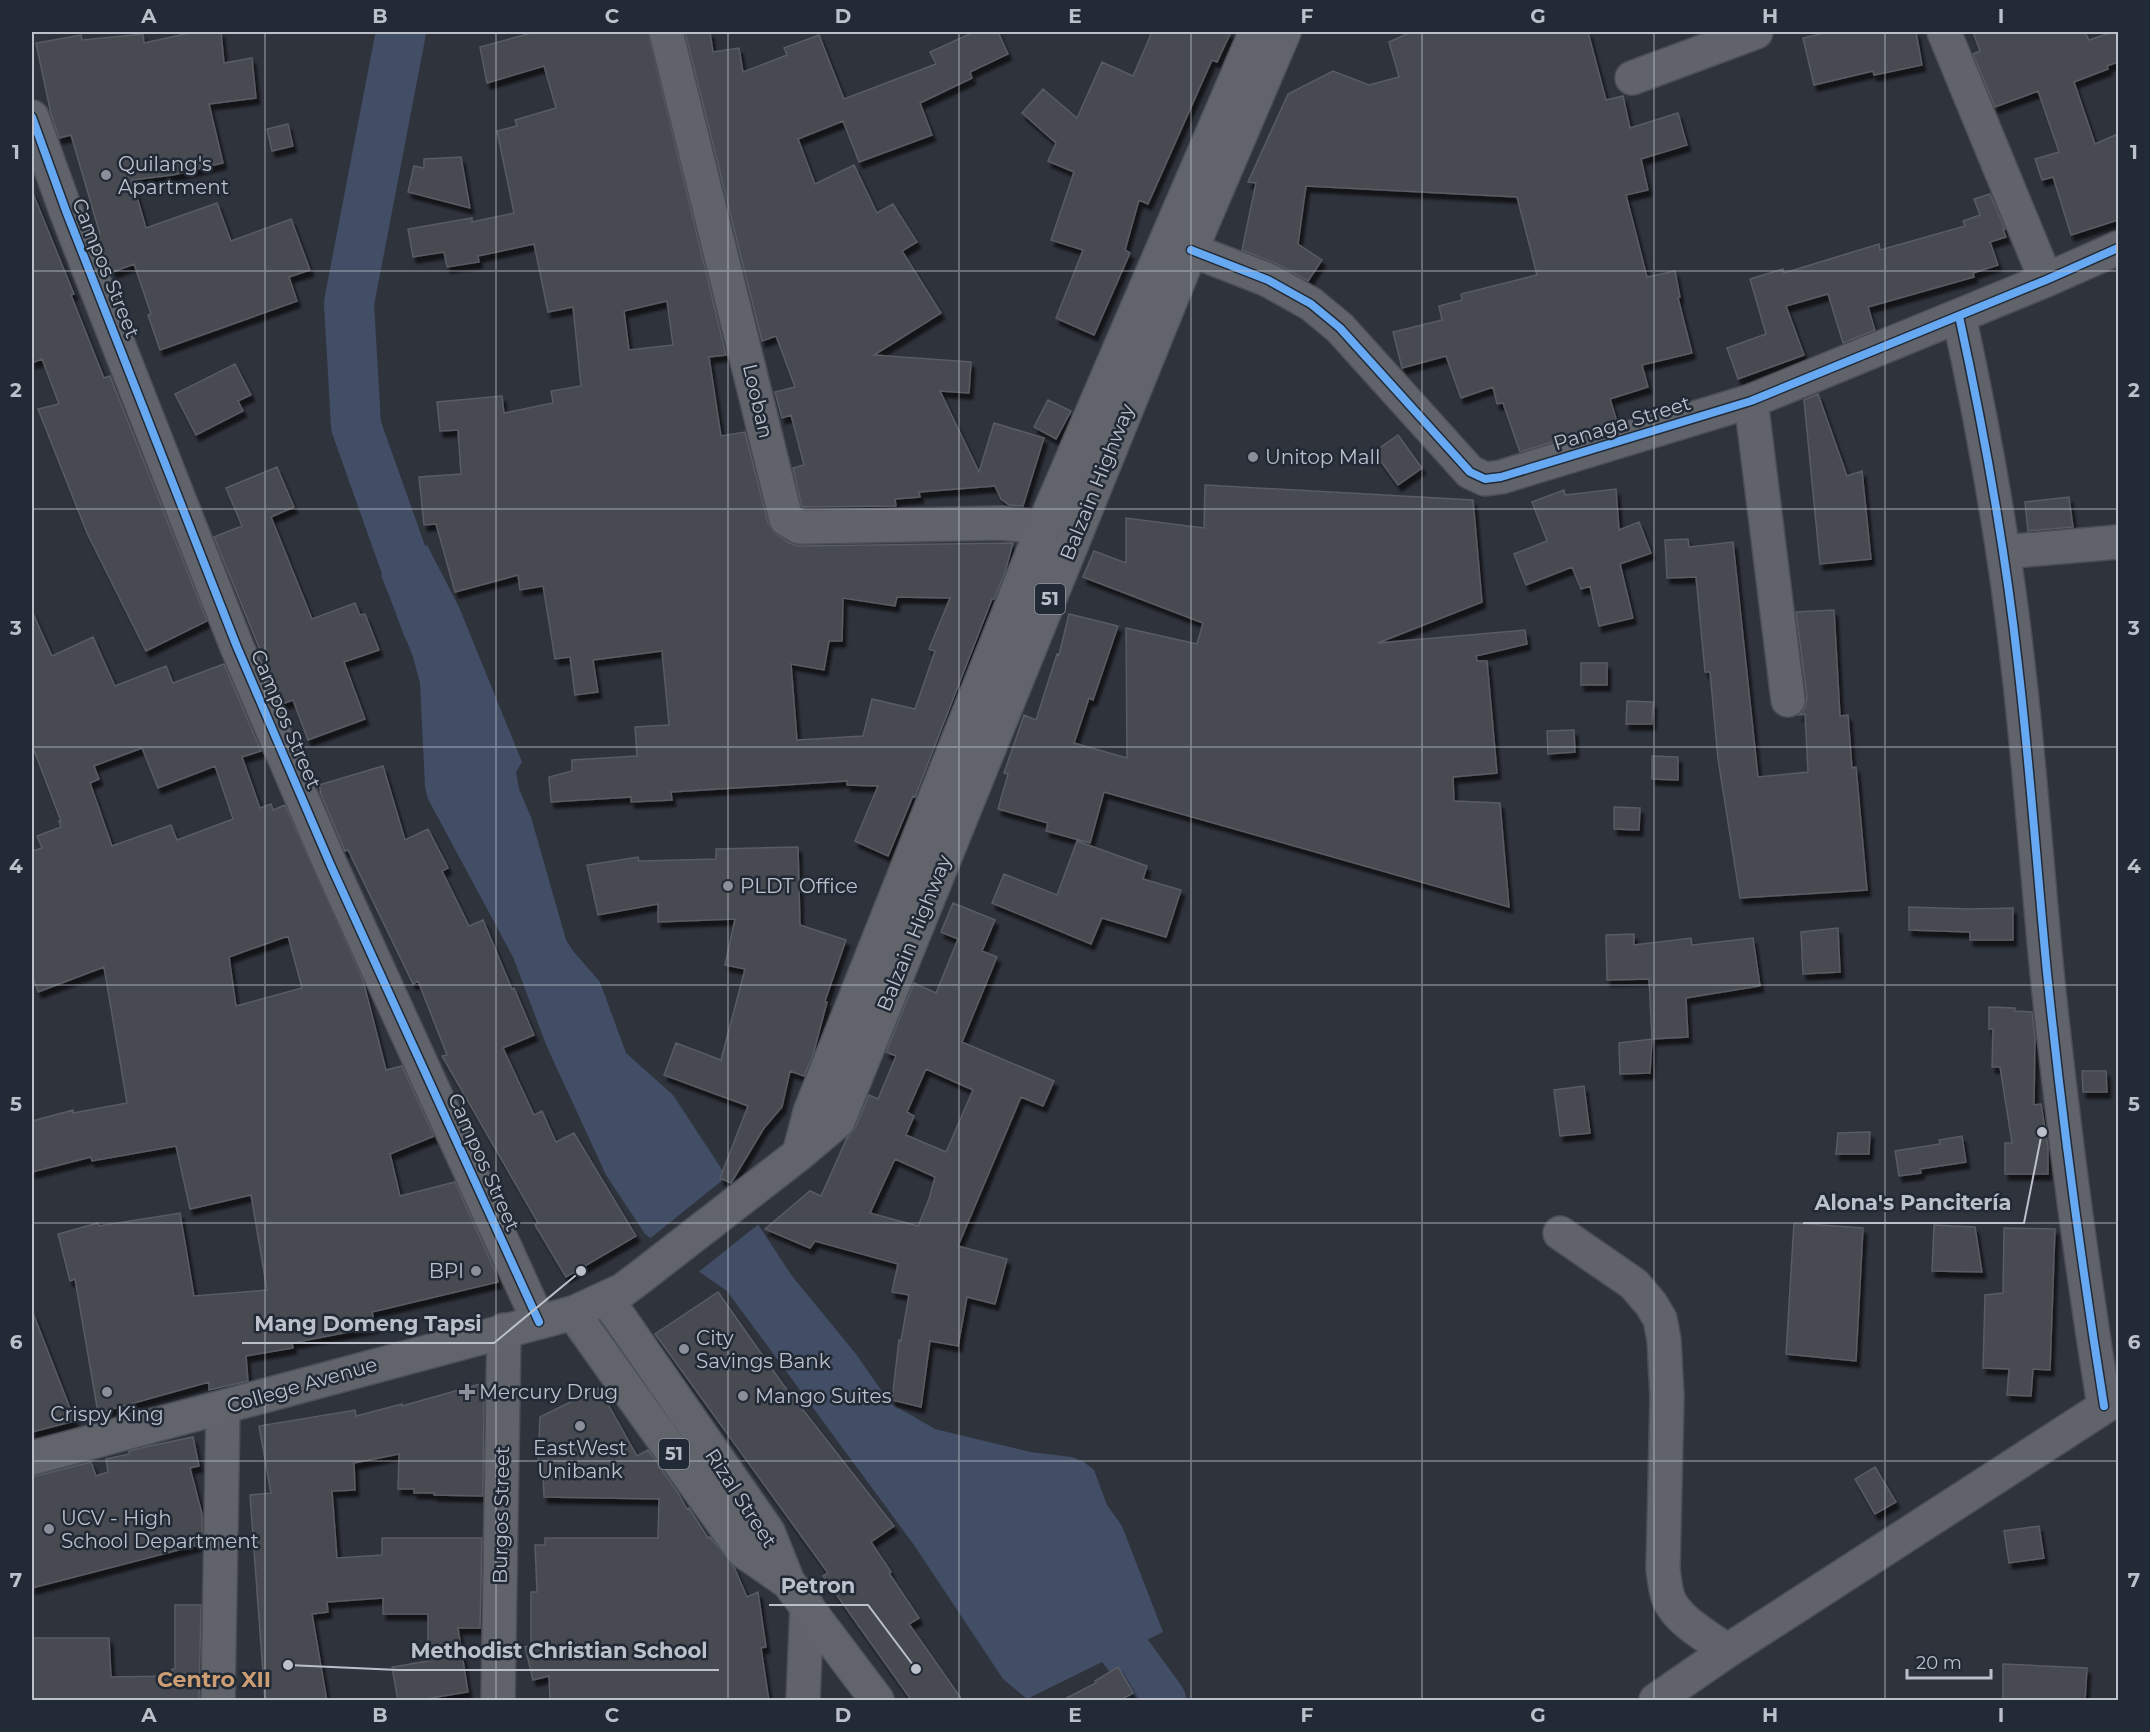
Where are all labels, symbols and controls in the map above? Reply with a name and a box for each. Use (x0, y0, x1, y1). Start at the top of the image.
text: A (140, 4, 157, 28)
text: B (372, 4, 388, 28)
text: C (605, 4, 620, 28)
text: D (835, 4, 851, 28)
text: E (1068, 4, 1082, 28)
text: F (1301, 4, 1314, 28)
text: G (1530, 4, 1546, 28)
text: H (1762, 4, 1778, 28)
text: I (1998, 4, 2004, 28)
text: 1 (12, 140, 20, 164)
text: 1 (2130, 140, 2138, 164)
place label: Quilang's Apartment (118, 152, 229, 199)
marker: Quilang's Apartment (99, 168, 113, 182)
street label: Campos Street (67, 195, 145, 341)
street label: Looban (738, 362, 778, 440)
text: 2 (10, 378, 22, 402)
text: 2 (2128, 378, 2140, 402)
street label: Panaga Street (1550, 391, 1694, 455)
street label: Balzain Highway (1055, 400, 1139, 564)
place label: Unitop Mall (1265, 445, 1380, 469)
marker: Unitop Mall (1246, 450, 1260, 464)
road number: 51 (1035, 584, 1065, 614)
text: 3 (9, 616, 22, 640)
text: 3 (2127, 616, 2140, 640)
street label: Campos Street (246, 646, 326, 792)
street label: Balzain Highway (872, 851, 956, 1015)
text: 4 (9, 854, 23, 878)
text: 4 (2127, 854, 2141, 878)
place label: PLDT Office (740, 874, 858, 898)
marker: PLDT Office (721, 879, 735, 893)
street label: Campos Street (443, 1089, 525, 1235)
text: 5 (10, 1092, 22, 1116)
text: 5 (2128, 1092, 2140, 1116)
callout: Alona's Pancitería (1803, 1184, 2024, 1223)
text: Alona's Pancitería (1813, 1190, 2012, 1215)
place label: BPI (429, 1259, 464, 1283)
marker: BPI (469, 1264, 483, 1278)
callout: Mang Domeng Tapsi (242, 1304, 494, 1343)
text: Mang Domeng Tapsi (254, 1311, 482, 1336)
place label: City Savings Bank (696, 1326, 831, 1373)
text: 6 (10, 1330, 23, 1354)
text: 6 (2128, 1330, 2141, 1354)
marker: City Savings Bank (677, 1342, 691, 1356)
street label: College Avenue (224, 1352, 380, 1418)
place label: Mercury Drug (479, 1380, 618, 1404)
place label: Mango Suites (755, 1384, 892, 1408)
marker: Crispy King (100, 1385, 114, 1399)
marker: Mercury Drug (460, 1385, 474, 1399)
marker: Mango Suites (736, 1389, 750, 1403)
place label: Crispy King (50, 1402, 164, 1426)
marker: EastWest Unibank (573, 1419, 587, 1433)
place label: EastWest Unibank (533, 1436, 627, 1483)
road number: 51 (659, 1439, 689, 1469)
street label: Rizal Street (700, 1444, 782, 1552)
street label: Burgos Street (488, 1446, 514, 1584)
place label: UCV - High School Department (61, 1506, 259, 1553)
marker: UCV - High School Department (42, 1522, 56, 1536)
callout: Petron (769, 1566, 868, 1605)
text: 7 (10, 1568, 22, 1592)
text: 7 (2128, 1568, 2140, 1592)
text: Petron (781, 1573, 855, 1598)
callout: Methodist Christian School (398, 1631, 719, 1670)
text: Methodist Christian School (410, 1638, 708, 1663)
scale bar (1907, 1642, 1991, 1680)
text: 20 m (1916, 1652, 1962, 1674)
district label: Centro XII (157, 1666, 271, 1693)
text: A (140, 1703, 157, 1727)
text: B (372, 1703, 388, 1727)
text: C (605, 1703, 620, 1727)
text: D (835, 1703, 851, 1727)
text: E (1068, 1703, 1082, 1727)
text: F (1301, 1703, 1314, 1727)
text: G (1530, 1703, 1546, 1727)
text: H (1762, 1703, 1778, 1727)
text: I (1998, 1703, 2004, 1727)

